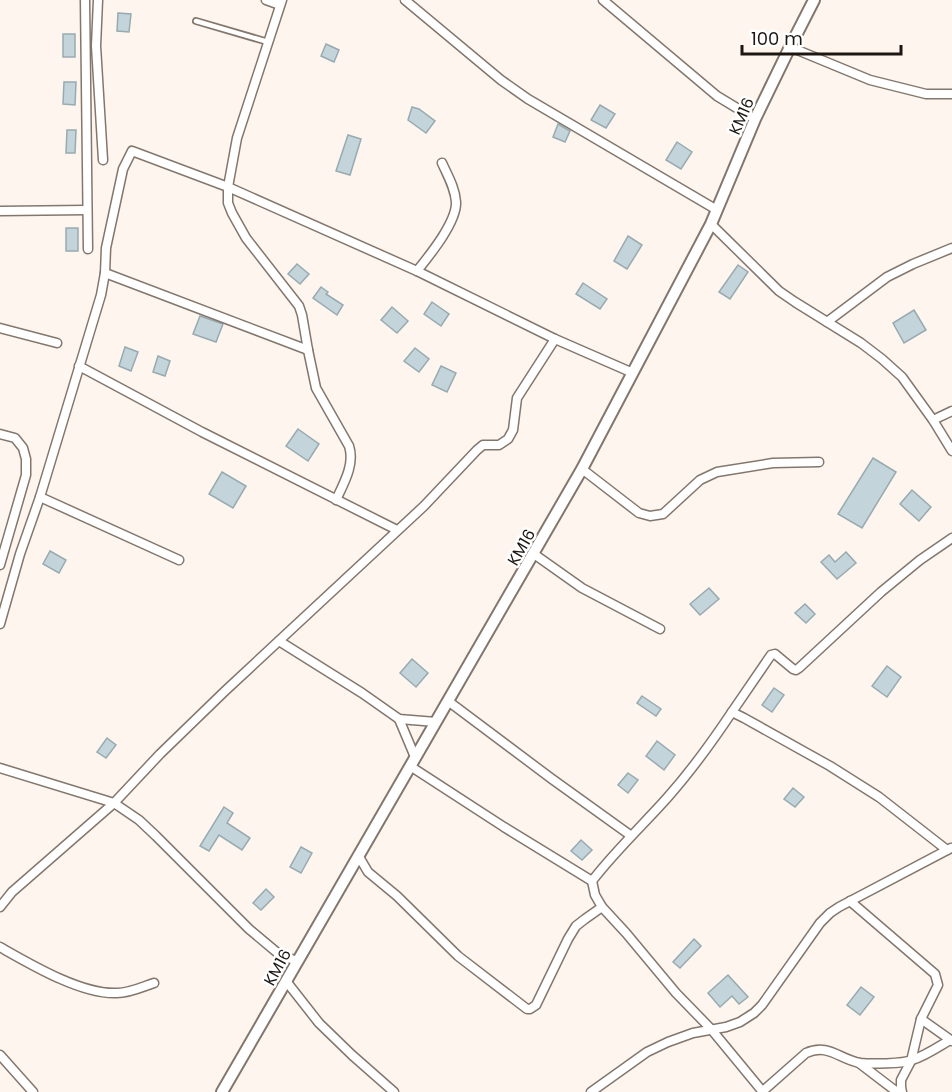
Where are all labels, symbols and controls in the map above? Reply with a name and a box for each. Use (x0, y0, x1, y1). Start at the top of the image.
scale bar (742, 18, 901, 56)
text: 100 m (751, 26, 803, 51)
street label: KM16 (723, 94, 760, 139)
street label: KM16 (502, 525, 541, 570)
street label: KM16 (258, 945, 297, 990)

